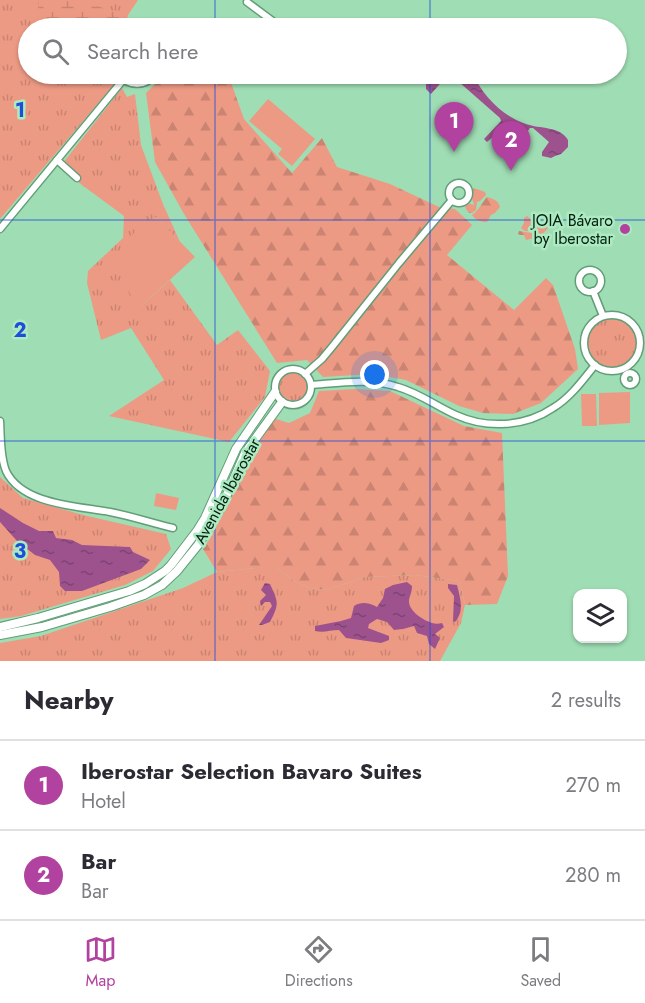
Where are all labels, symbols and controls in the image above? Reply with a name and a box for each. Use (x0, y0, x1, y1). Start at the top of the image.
search box (18, 18, 627, 84)
icon: search (39, 35, 72, 68)
text: Search here (87, 35, 198, 67)
text: 1 (15, 96, 25, 125)
pin: 1 (434, 102, 474, 152)
pin: 2 (492, 122, 530, 171)
place label: JOIA Bávaro by Iberostar (530, 209, 613, 250)
marker: JOIA Bávaro by Iberostar (618, 222, 632, 236)
text: 2 (13, 316, 27, 345)
your location (360, 360, 389, 389)
street label: Avenida Iberostar (188, 434, 266, 548)
text: 3 (14, 537, 26, 566)
map controls (573, 589, 627, 643)
button: layers (573, 589, 627, 643)
text: Nearby (24, 681, 113, 719)
text: 2 results (551, 686, 621, 715)
text: Iberostar Selection Bavaro Suites (81, 755, 422, 787)
text: 1 (38, 771, 49, 800)
text: 270 m (566, 771, 621, 800)
text: Hotel (81, 787, 126, 816)
text: Bar (81, 845, 117, 877)
text: 2 (37, 861, 50, 890)
text: 280 m (565, 861, 621, 890)
text: Bar (81, 877, 109, 906)
tab: Map (84, 933, 117, 992)
tab: Directions (285, 933, 353, 992)
tab: Saved (520, 933, 561, 992)

